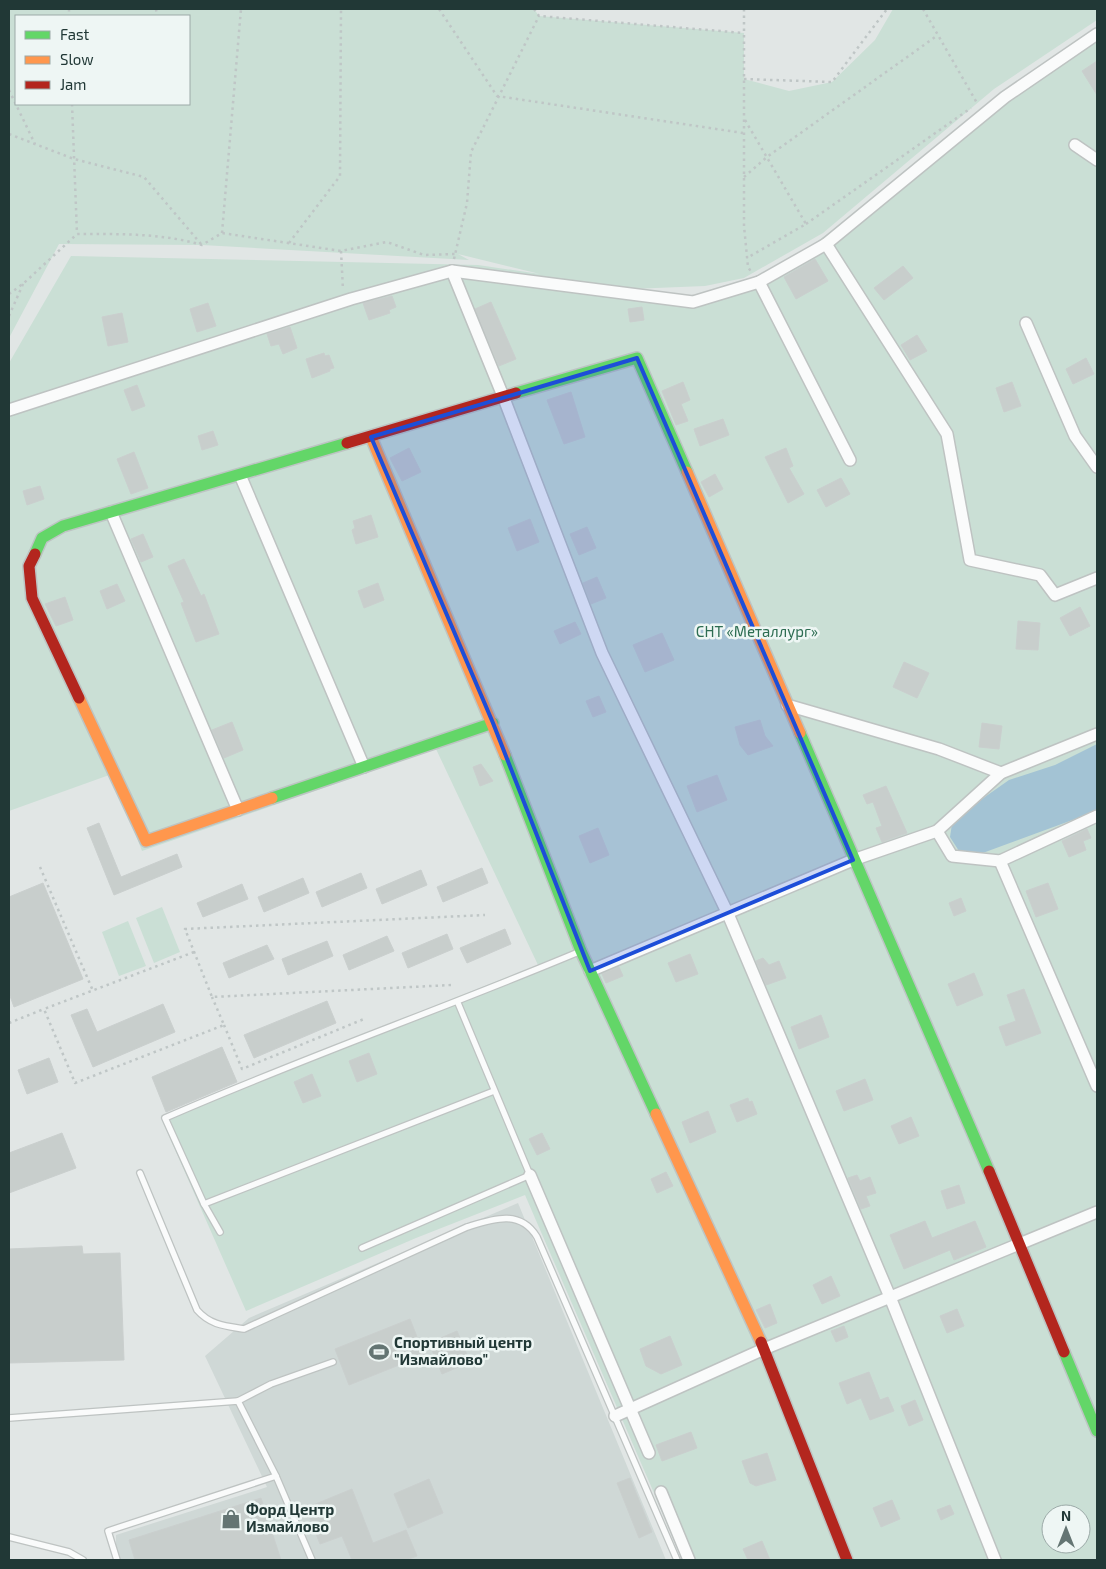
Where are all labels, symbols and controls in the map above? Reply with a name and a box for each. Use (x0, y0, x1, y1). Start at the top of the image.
legend (15, 15, 190, 105)
text: Fast (60, 25, 90, 43)
text: Slow (60, 50, 94, 68)
text: Jam (60, 75, 86, 93)
park label: СНТ «Металлург» (696, 622, 818, 641)
place label: Спортивный центр "Измайлово" (394, 1333, 532, 1368)
sports icon: Спортивный центр "Измайлово" (368, 1341, 390, 1363)
place label: Форд Центр Измайлово (246, 1500, 334, 1535)
north arrow (1041, 1504, 1091, 1554)
text: N (1061, 1507, 1071, 1524)
shop icon: Форд Центр Измайлово (220, 1508, 242, 1530)

